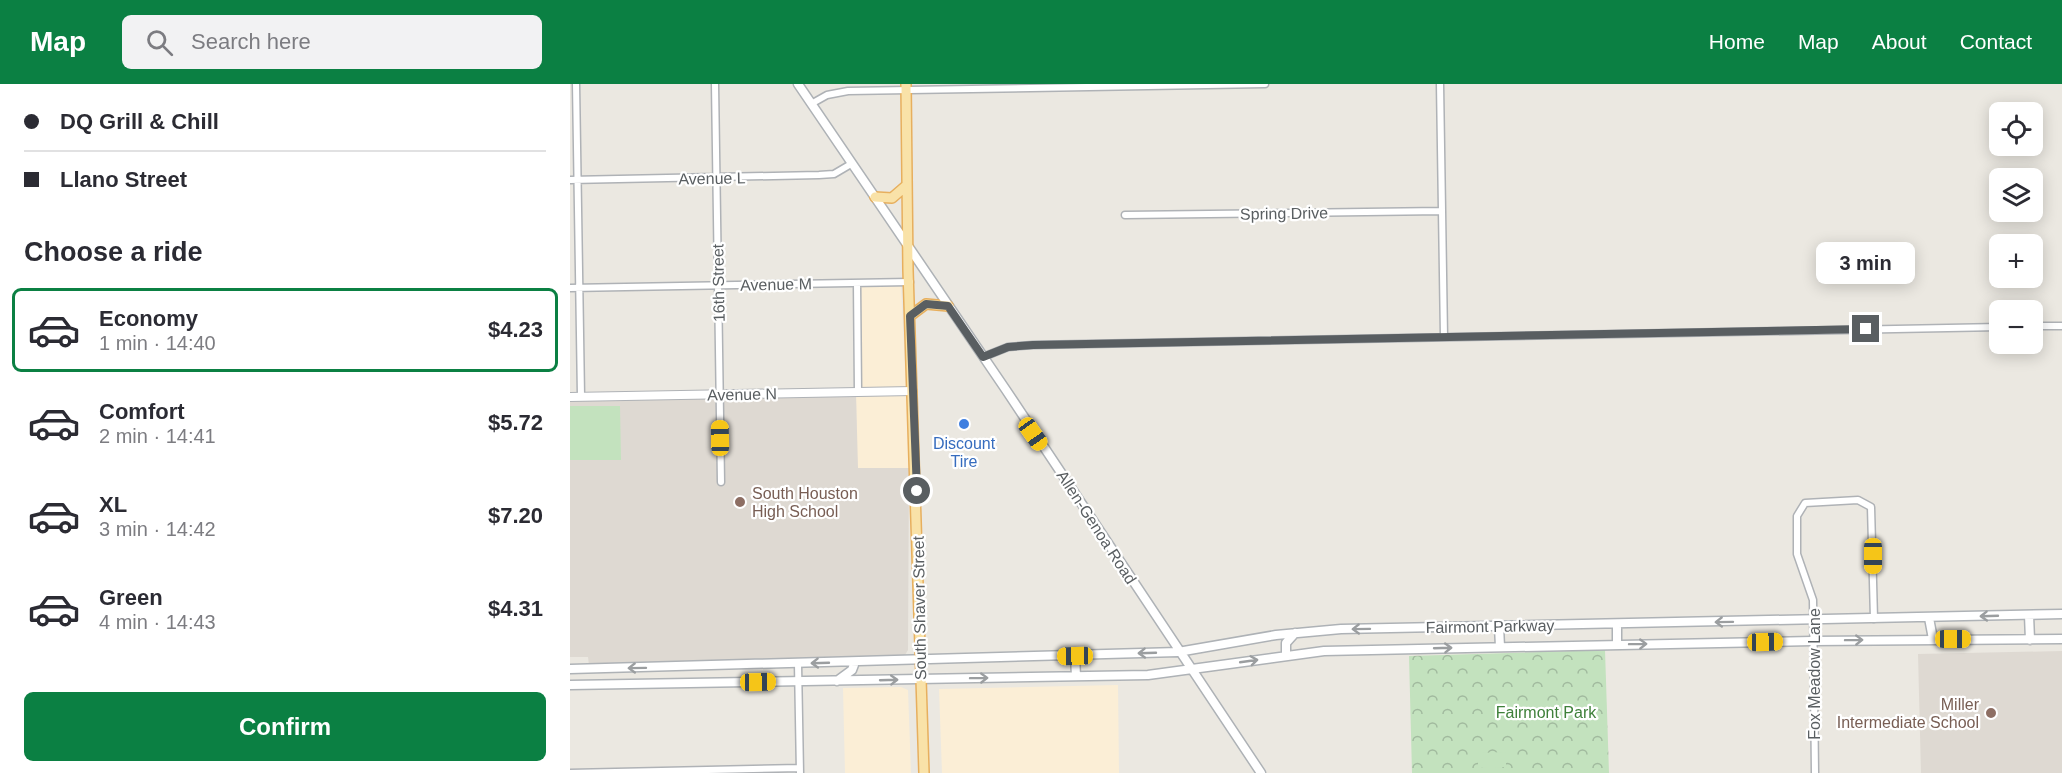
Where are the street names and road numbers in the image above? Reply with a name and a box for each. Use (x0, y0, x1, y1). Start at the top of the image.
street label: Avenue L (678, 169, 746, 188)
street label: Spring Drive (1240, 204, 1328, 223)
street label: 16th Street (709, 243, 728, 322)
street label: Avenue M (740, 275, 812, 294)
street label: Avenue N (707, 385, 777, 404)
street label: Allen-Genoa Road (1054, 467, 1140, 587)
street label: South Shaver Street (910, 535, 929, 680)
street label: Fox Meadow Lane (1806, 608, 1823, 740)
street label: Fairmont Parkway (1425, 617, 1555, 636)

